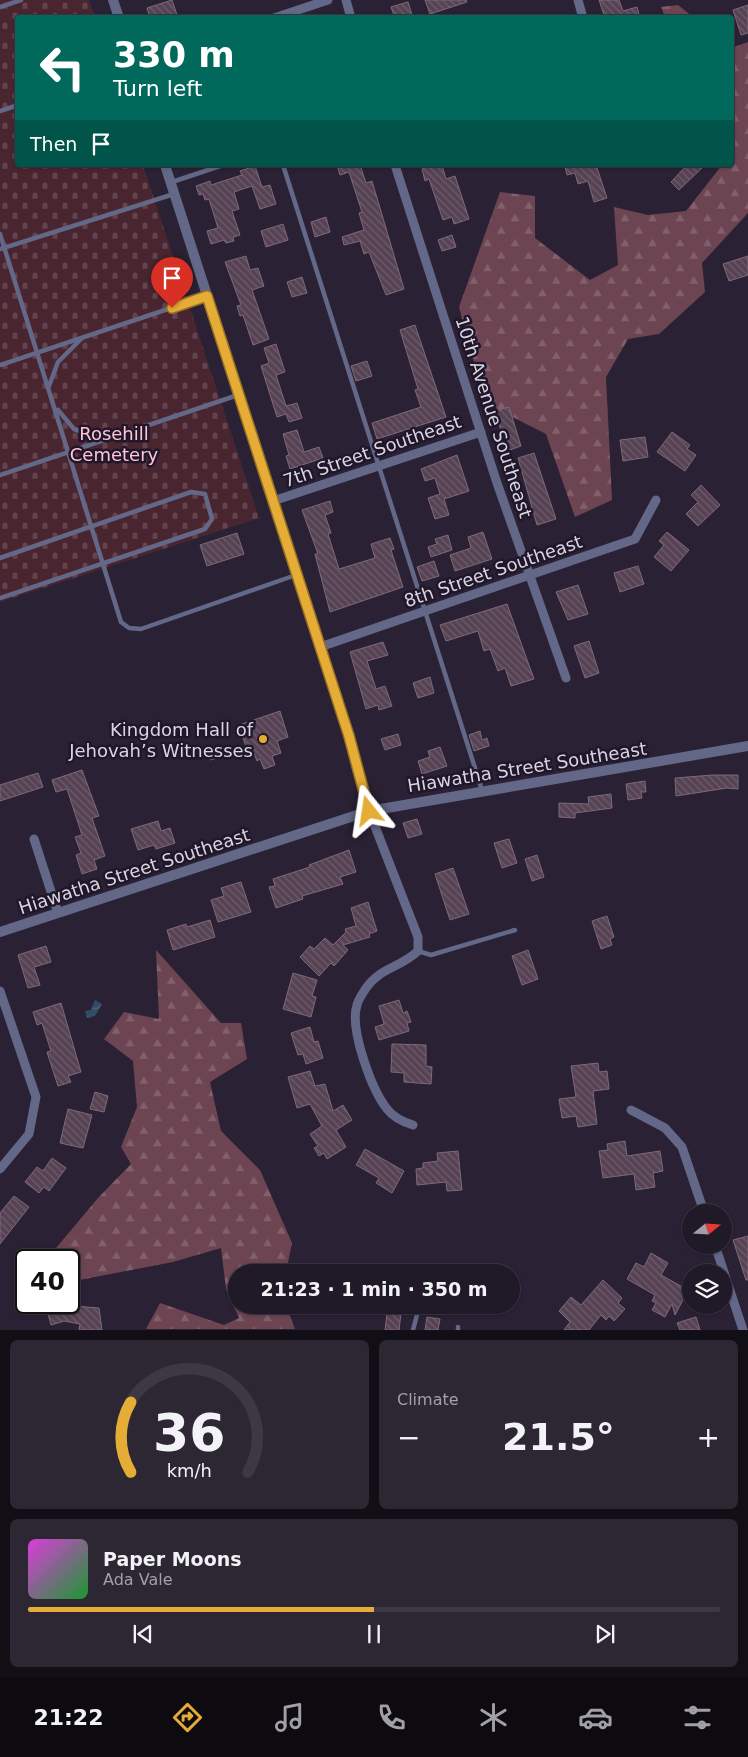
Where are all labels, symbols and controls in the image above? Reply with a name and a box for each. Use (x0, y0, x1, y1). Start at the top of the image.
icon: left (30, 35, 95, 100)
text: 330 m (113, 35, 235, 75)
text: Turn left (113, 76, 202, 101)
icon: arrive (87, 130, 115, 158)
text: Then (30, 133, 77, 155)
pin (151, 257, 193, 308)
icon: arrive (158, 264, 186, 292)
street label: 10th Avenue Southeast (451, 314, 537, 520)
street label: 7th Street Southeast (280, 411, 464, 491)
park label: Rosehill Cemetery (70, 423, 159, 465)
street label: 8th Street Southeast (401, 531, 585, 611)
place label: Kingdom Hall of Jehovah’s Witnesses (68, 719, 254, 761)
marker: Kingdom Hall of Jehovah’s Witnesses (257, 733, 269, 745)
street label: Hiawatha Street Southeast (406, 738, 648, 796)
position arrow (342, 784, 394, 836)
street label: Hiawatha Street Southeast (16, 824, 252, 918)
north arrow (682, 1204, 732, 1254)
map controls (682, 1204, 732, 1314)
speed limit sign: 40 (15, 1249, 80, 1314)
button: layers (682, 1264, 732, 1314)
text: 21:23 · 1 min · 350 m (260, 1278, 488, 1300)
text: Climate (397, 1390, 459, 1409)
text: 36 (153, 1403, 226, 1463)
text: 21.5° (502, 1415, 615, 1459)
text: − (397, 1421, 420, 1454)
text: + (697, 1421, 720, 1454)
text: km/h (167, 1460, 212, 1481)
text: Paper Moons (103, 1548, 242, 1570)
text: Ada Vale (103, 1570, 173, 1589)
icon: previous (129, 1620, 157, 1648)
icon: pause (360, 1620, 388, 1648)
icon: next (591, 1620, 619, 1648)
icon: directions (170, 1700, 205, 1735)
icon: music (272, 1700, 307, 1735)
icon: phone (374, 1700, 409, 1735)
icon: climate (476, 1700, 511, 1735)
icon: car (578, 1700, 613, 1735)
icon: filters (680, 1700, 715, 1735)
text: 21:22 (33, 1705, 103, 1730)

